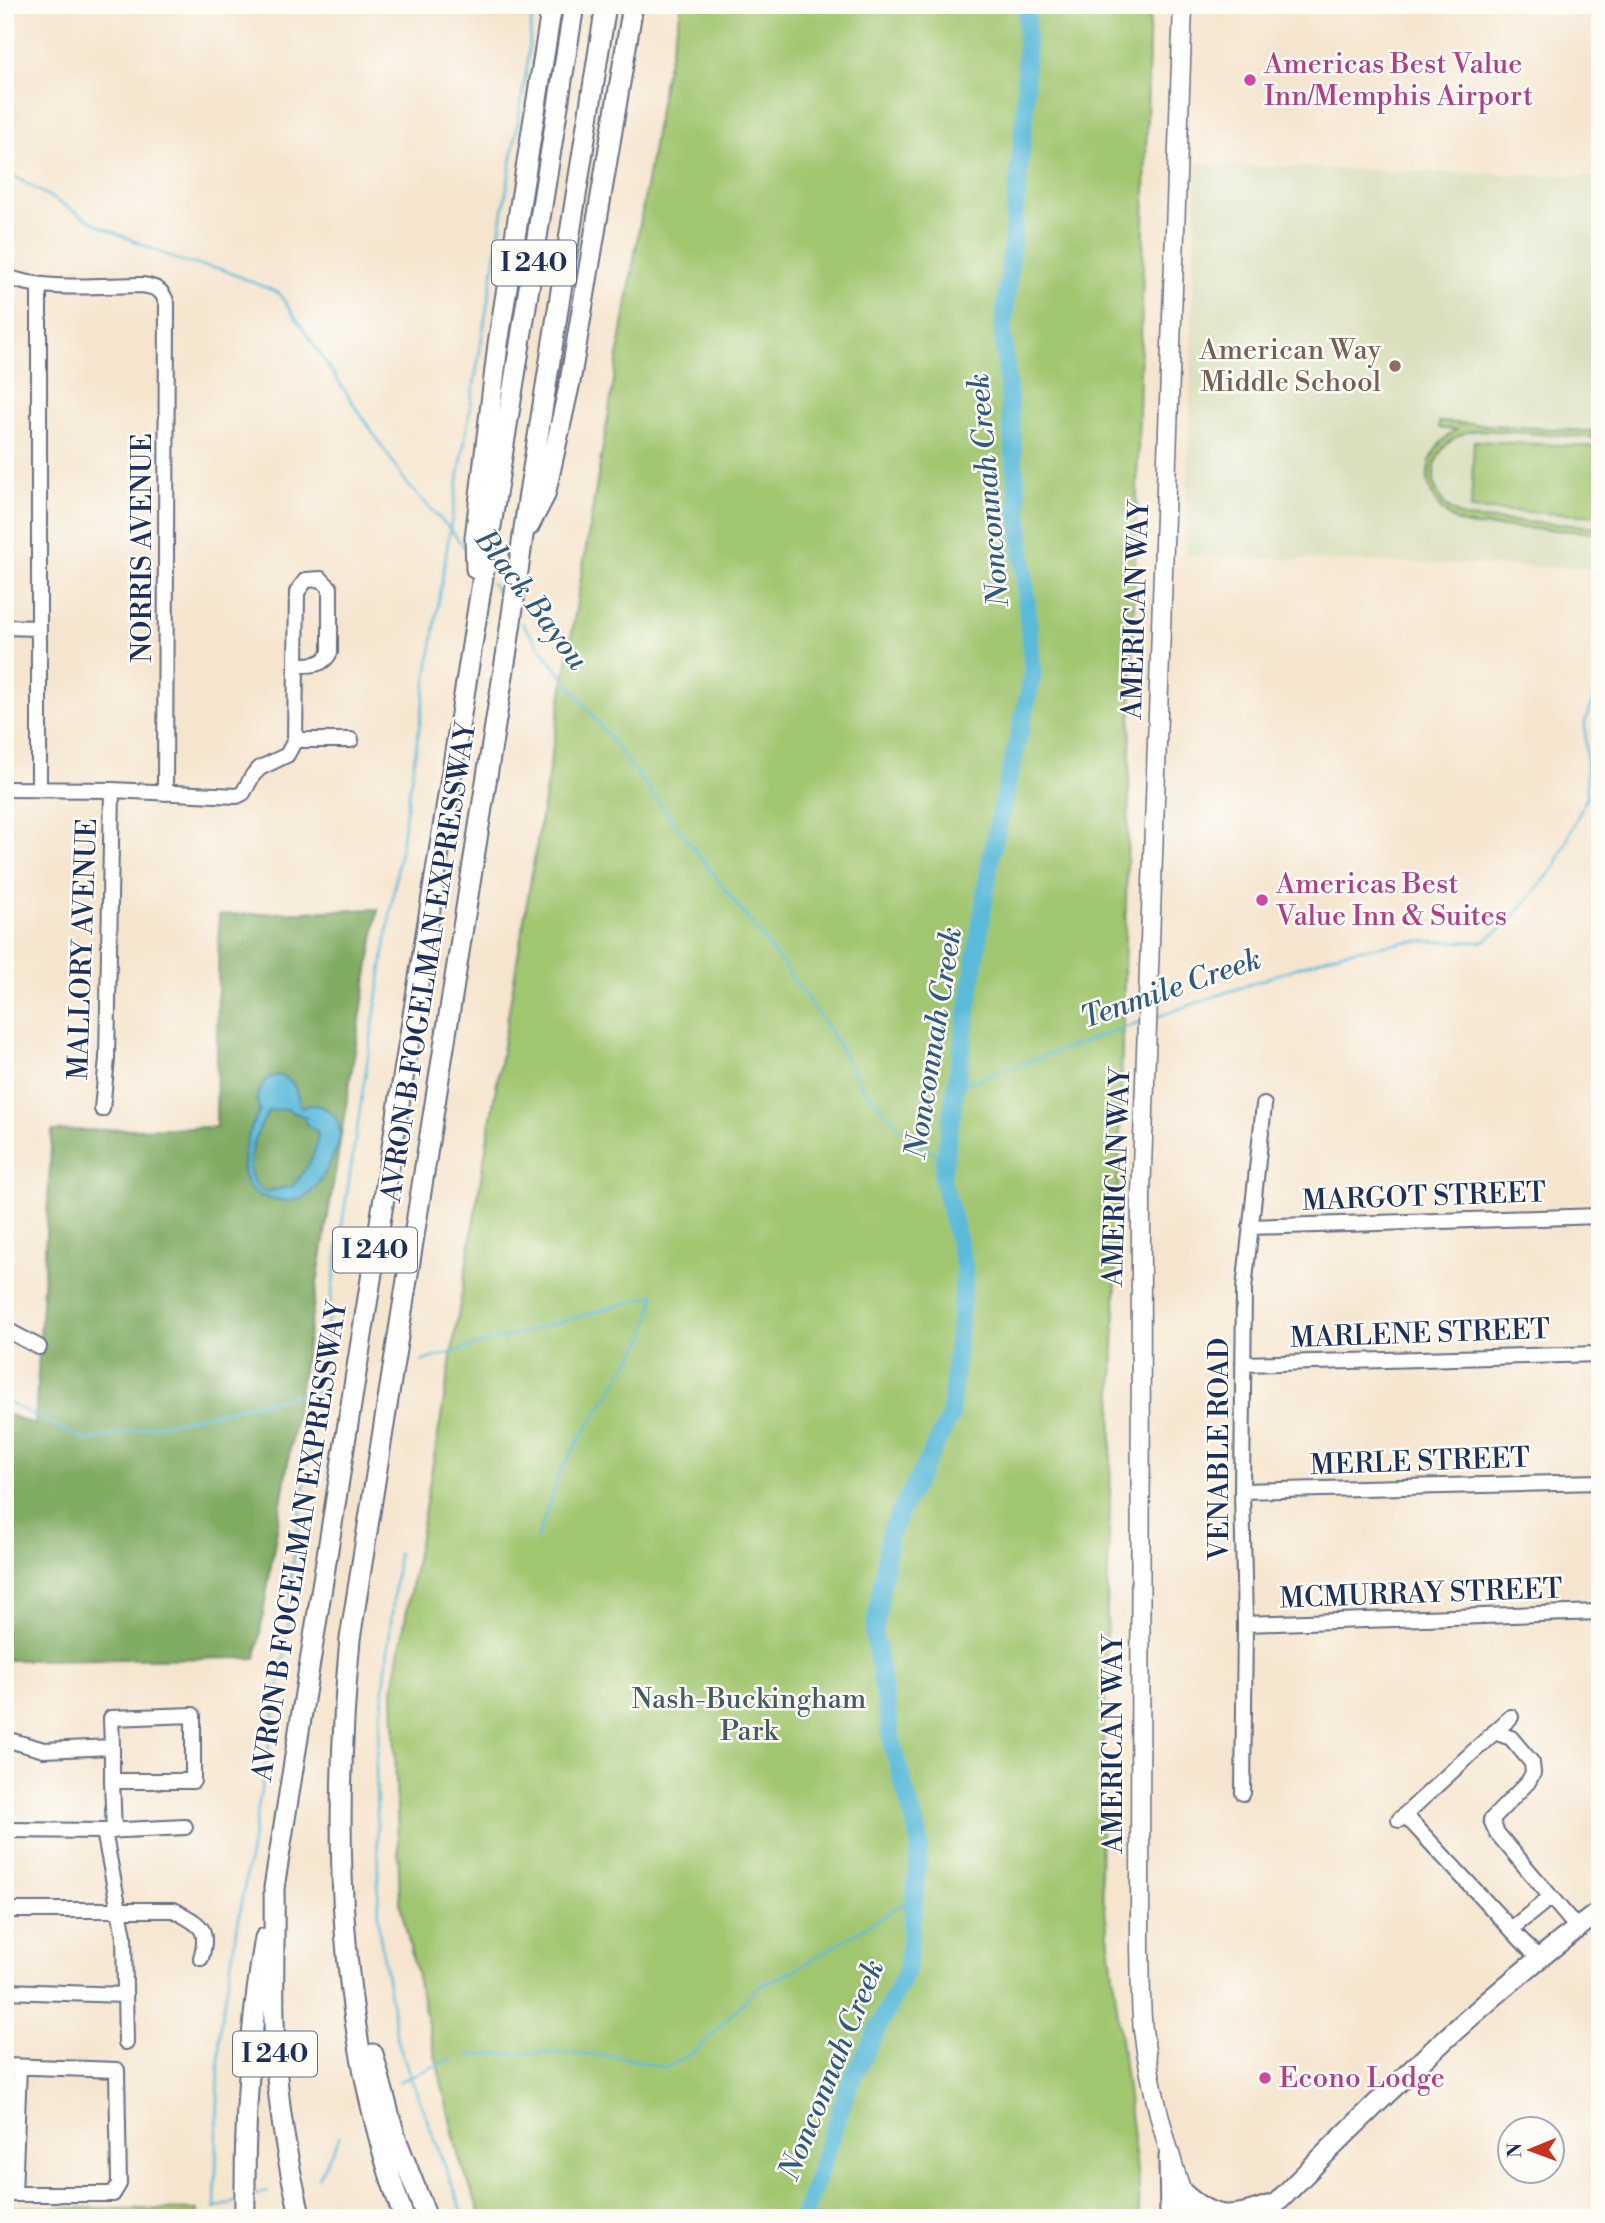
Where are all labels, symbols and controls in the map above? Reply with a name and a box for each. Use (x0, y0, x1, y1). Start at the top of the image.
place label: Americas Best Value Inn/Memphis Airport (1263, 47, 1533, 114)
marker: Americas Best Value Inn/Memphis Airport (1242, 72, 1258, 88)
road number: I 240 (492, 240, 576, 286)
place label: American Way Middle School (1198, 333, 1381, 400)
marker: American Way Middle School (1387, 358, 1403, 374)
water label: Nonconnah Creek (960, 372, 1018, 609)
street label: NORRIS AVENUE (125, 433, 160, 663)
street label: AMERICAN WAY (1115, 498, 1157, 721)
water label: Black Bayou (465, 521, 596, 678)
street label: AVRON B FOGELMAN EXPRESSWAY (374, 718, 485, 1206)
street label: MALLORY AVENUE (61, 818, 105, 1080)
place label: Americas Best Value Inn & Suites (1275, 867, 1507, 934)
marker: Americas Best Value Inn & Suites (1254, 892, 1270, 908)
water label: Nonconnah Creek (897, 924, 971, 1163)
water label: Tenmile Creek (1076, 940, 1266, 1038)
street label: AMERICAN WAY (1096, 1065, 1138, 1288)
street label: MARGOT STREET (1301, 1175, 1547, 1219)
road number: I 240 (333, 1228, 417, 1273)
street label: AVRON B FOGELMAN EXPRESSWAY (245, 1297, 356, 1785)
street label: MARLENE STREET (1289, 1312, 1551, 1356)
street label: VENABLE ROAD (1202, 1337, 1237, 1562)
street label: MERLE STREET (1309, 1441, 1531, 1483)
street label: MCMURRAY STREET (1279, 1572, 1563, 1616)
street label: AMERICAN WAY (1096, 1633, 1131, 1854)
park label: Nash-Buckingham Park (632, 1682, 866, 1749)
water label: Nonconnah Creek (770, 1954, 894, 2187)
road number: I 240 (233, 2032, 317, 2076)
place label: Econo Lodge (1279, 2061, 1445, 2096)
marker: Econo Lodge (1257, 2070, 1273, 2086)
north arrow (1496, 2114, 1566, 2184)
text: N (1503, 2143, 1527, 2158)

